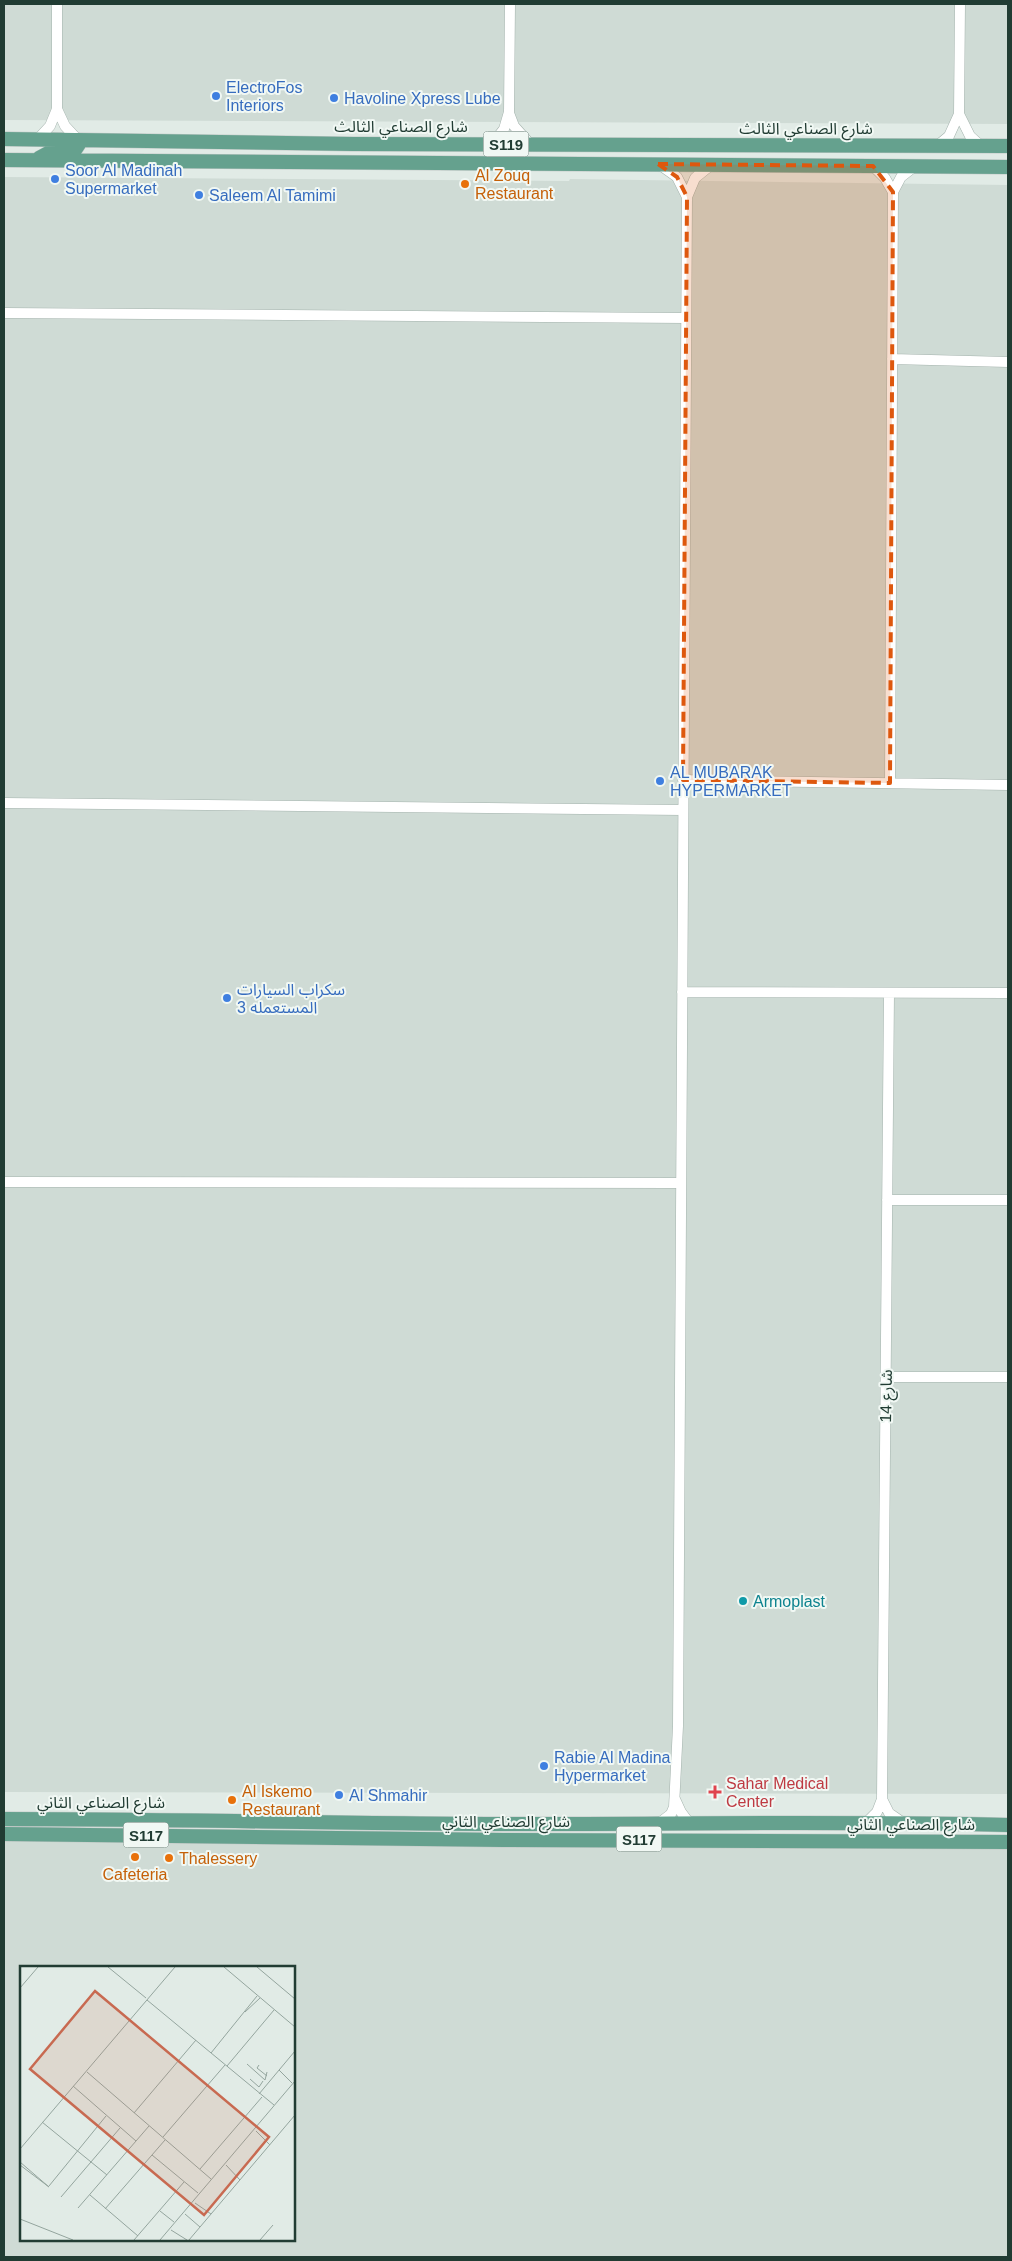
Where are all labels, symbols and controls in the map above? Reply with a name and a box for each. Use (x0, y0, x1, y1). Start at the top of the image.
place label: ElectroFos Interiors (226, 79, 302, 114)
marker: ElectroFos Interiors (210, 90, 222, 102)
place label: Havoline Xpress Lube (344, 90, 501, 107)
marker: Havoline Xpress Lube (328, 92, 340, 104)
street label: شارع الصناعي الثالث (334, 118, 468, 139)
street label: شارع الصناعي الثالث (739, 120, 873, 141)
road number: S119 (484, 132, 528, 156)
place label: Soor Al Madinah Supermarket (65, 162, 182, 197)
place label: Al Zouq Restaurant (475, 167, 554, 202)
marker: Soor Al Madinah Supermarket (49, 173, 61, 185)
marker: Al Zouq Restaurant (459, 178, 471, 190)
place label: Saleem Al Tamimi (209, 187, 336, 204)
marker: Saleem Al Tamimi (193, 189, 205, 201)
place label: AL MUBARAK HYPERMARKET (670, 764, 792, 799)
marker: AL MUBARAK HYPERMARKET (654, 775, 666, 787)
place label: سكراب السيارات المستعمله 3 (237, 981, 345, 1016)
marker: سكراب السيارات المستعمله 3 (221, 992, 233, 1004)
street label: شارع 14 (877, 1369, 899, 1423)
place label: Armoplast (753, 1593, 826, 1610)
marker: Armoplast (737, 1595, 749, 1607)
place label: Rabie Al Madina Hypermarket (554, 1749, 671, 1784)
marker: Rabie Al Madina Hypermarket (538, 1760, 550, 1772)
place label: Sahar Medical Center (726, 1775, 828, 1810)
place label: Al Iskemo Restaurant (242, 1783, 321, 1818)
marker: Sahar Medical Center (708, 1785, 722, 1799)
place label: Al Shmahir (349, 1787, 428, 1804)
marker: Al Shmahir (333, 1789, 345, 1801)
street label: شارع الصناعي الثاني (37, 1794, 165, 1815)
marker: Al Iskemo Restaurant (226, 1794, 238, 1806)
street label: شارع الصناعي الثاني (442, 1813, 570, 1834)
street label: شارع الصناعي الثاني (847, 1816, 975, 1837)
road number: S117 (124, 1822, 168, 1848)
road number: S117 (616, 1826, 662, 1852)
place label: Thalessery (179, 1850, 257, 1867)
marker: Cafeteria (129, 1851, 141, 1863)
marker: Thalessery (163, 1852, 175, 1864)
place label: Cafeteria (103, 1866, 168, 1883)
inset map (20, 1966, 295, 2241)

